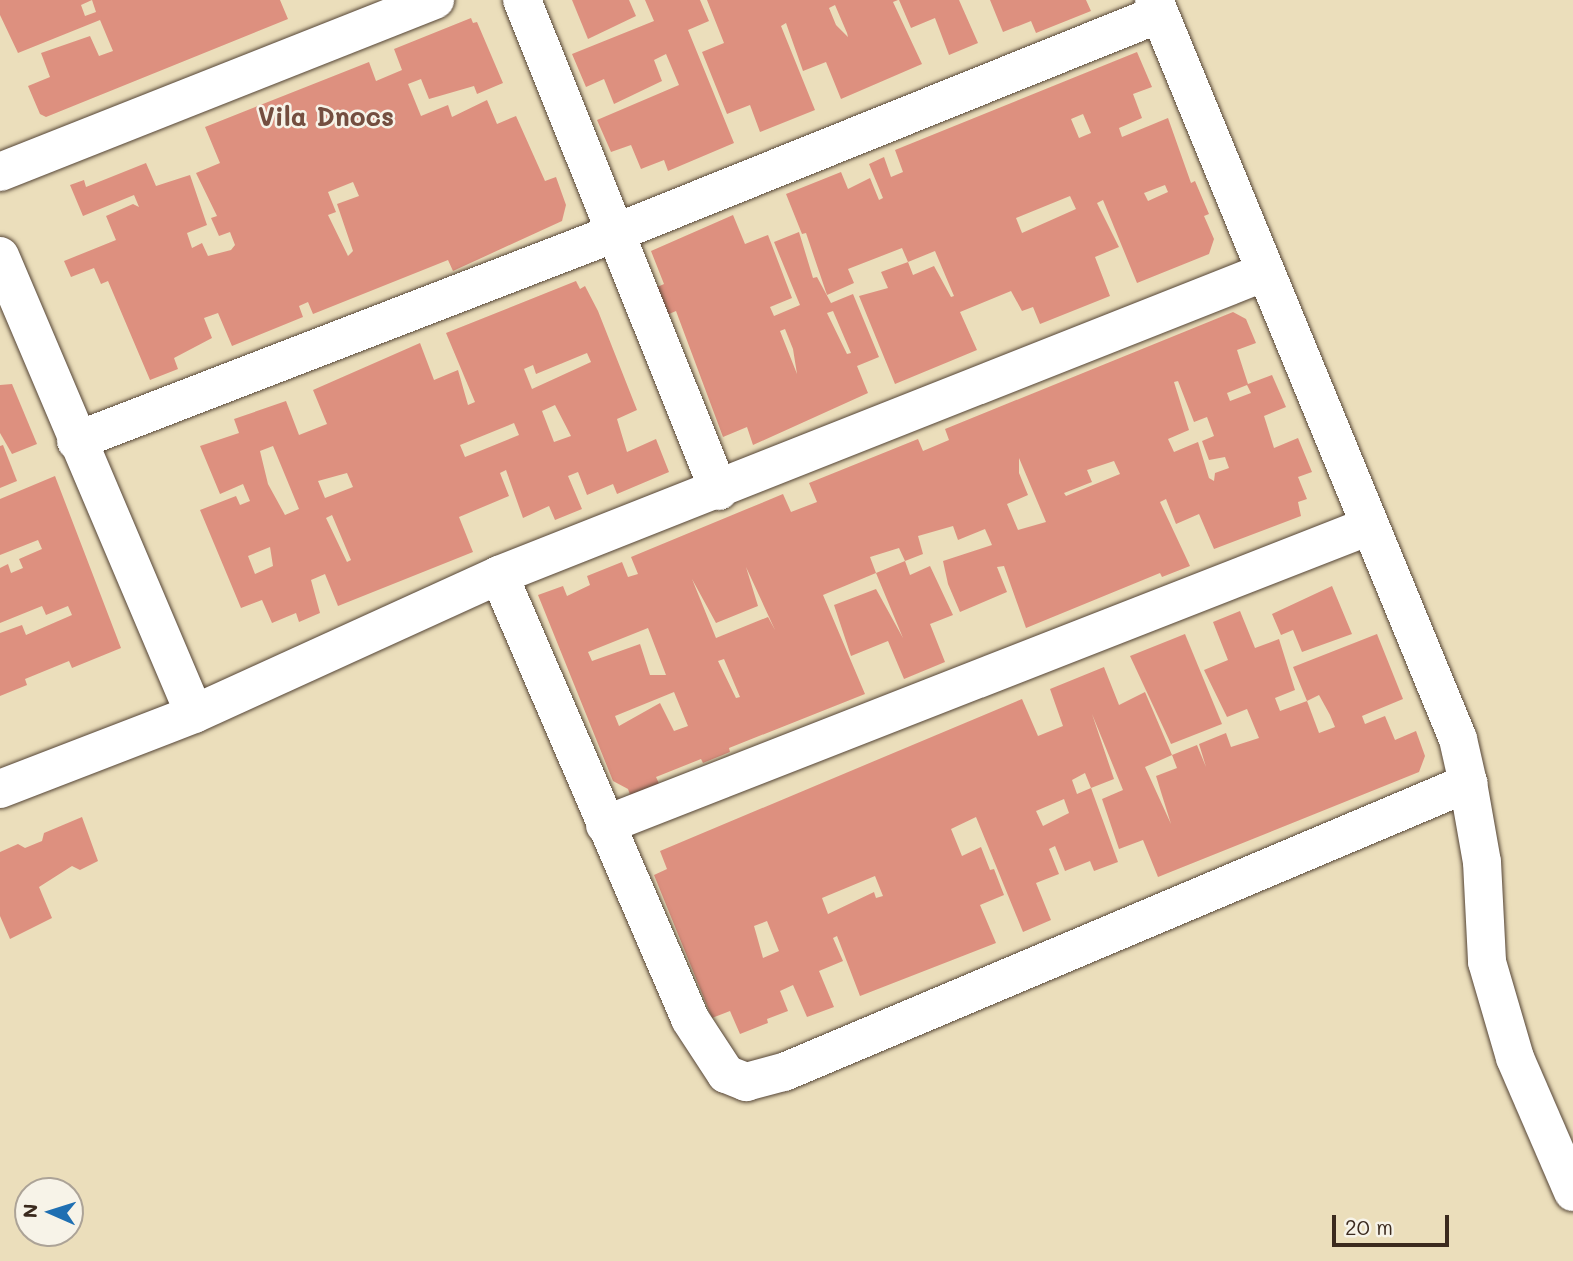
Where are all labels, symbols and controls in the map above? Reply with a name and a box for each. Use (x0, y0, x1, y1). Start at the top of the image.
district label: Vila Dnocs (258, 101, 394, 133)
north arrow (14, 1177, 84, 1247)
scale bar (1335, 1202, 1452, 1246)
text: N (17, 1203, 42, 1219)
text: 20 m (1345, 1213, 1393, 1240)

